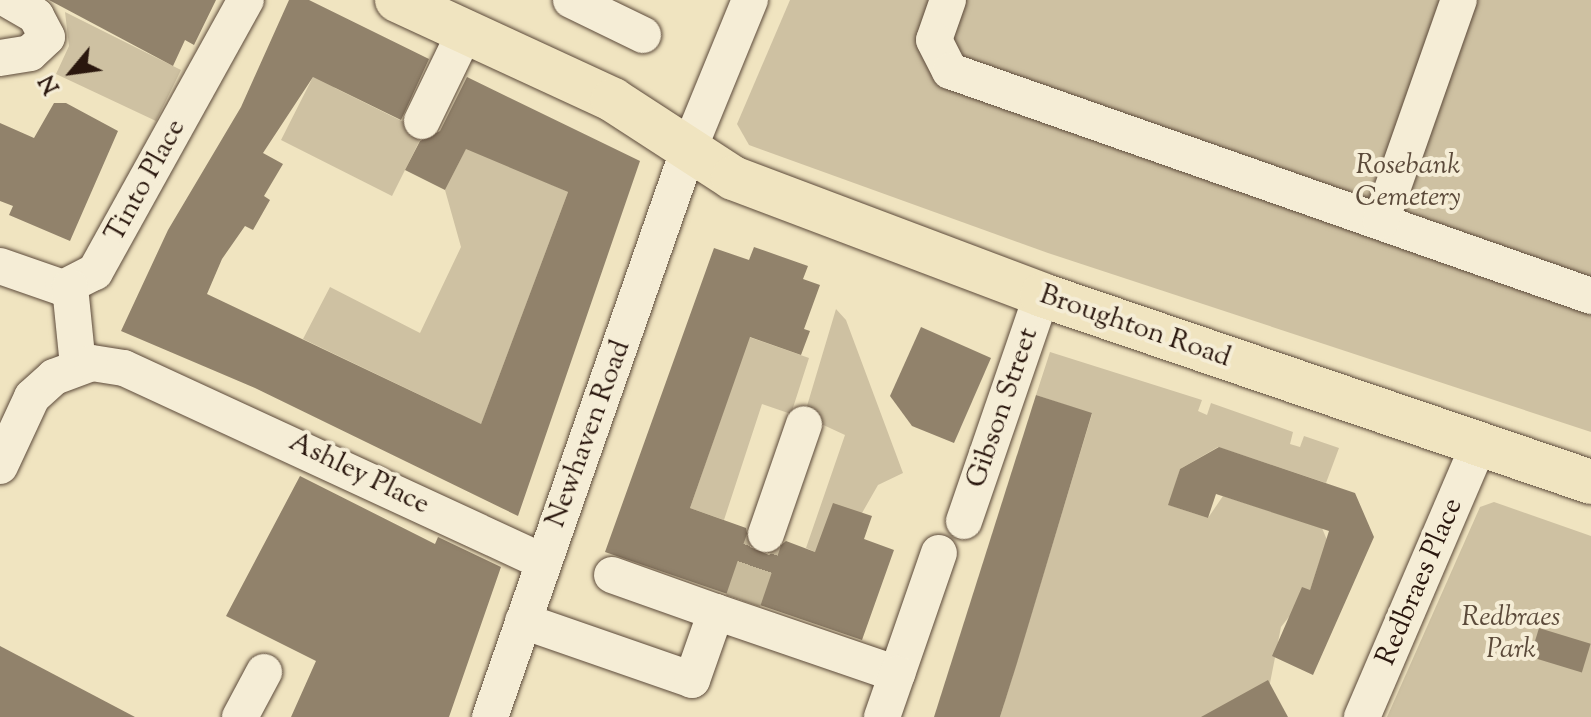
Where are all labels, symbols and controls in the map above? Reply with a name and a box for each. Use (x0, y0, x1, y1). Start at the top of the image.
north arrow (32, 32, 112, 112)
text: N (33, 68, 69, 99)
street label: Tinto Place (99, 114, 193, 248)
park label: Rosebank Cemetery (1355, 149, 1461, 215)
street label: Broughton Road (1035, 279, 1235, 375)
street label: Gibson Street (960, 324, 1046, 492)
street label: Newhaven Road (540, 336, 638, 532)
street label: Ashley Place (283, 426, 435, 522)
street label: Redbraes Place (1370, 493, 1470, 671)
park label: Redbraes Park (1462, 601, 1560, 667)

